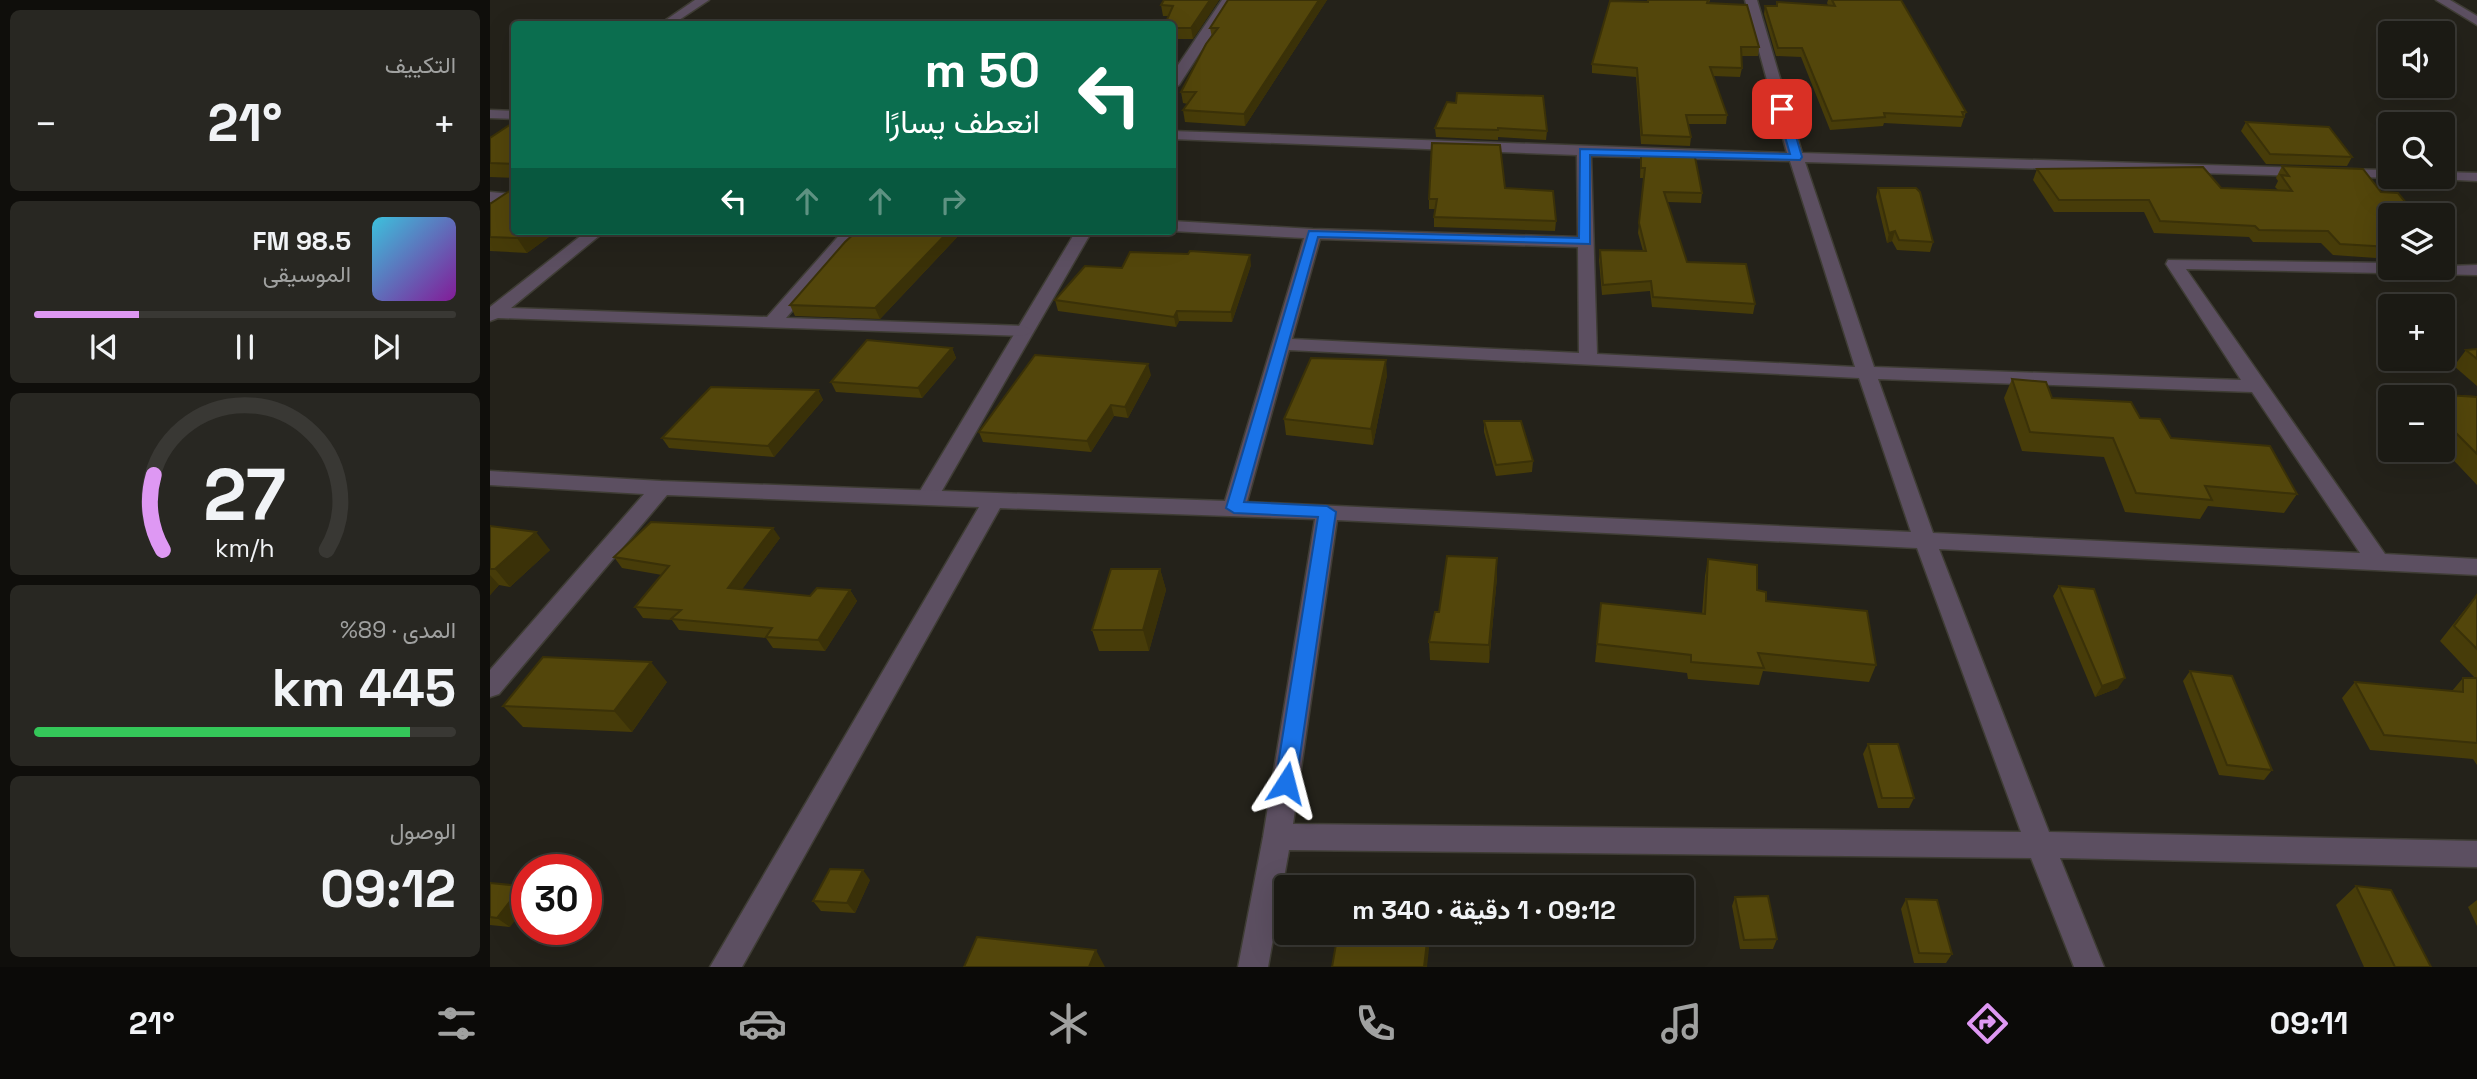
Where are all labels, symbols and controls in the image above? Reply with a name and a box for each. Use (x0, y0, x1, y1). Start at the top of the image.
map controls (2378, 21, 2455, 462)
button: sound (2378, 21, 2455, 98)
text: 50 m (925, 39, 1040, 101)
icon: left (1064, 49, 1155, 140)
text: التكييف (385, 50, 456, 80)
pin (1752, 79, 1812, 139)
text: 21° (208, 90, 282, 156)
icon: arrive (1763, 90, 1801, 128)
text: − (34, 100, 58, 148)
text: + (432, 100, 456, 148)
text: انعطف يسارًا (884, 102, 1040, 142)
button: search (2378, 112, 2455, 189)
icon: left (715, 182, 753, 220)
icon: ahead (788, 182, 826, 220)
icon: ahead (861, 182, 899, 220)
icon: right (934, 182, 972, 220)
button: layers (2378, 203, 2455, 280)
text: 98.5 FM (253, 224, 351, 258)
text: الموسيقى (263, 259, 351, 289)
button: + (2378, 294, 2455, 371)
icon: previous (85, 328, 123, 366)
icon: pause (226, 328, 264, 366)
icon: next (367, 328, 405, 366)
button: − (2378, 385, 2455, 462)
text: 27 (204, 448, 286, 541)
text: km/h (215, 531, 275, 563)
text: المدى · 89% (340, 615, 456, 645)
text: 445 km (272, 655, 456, 721)
position arrow (1249, 746, 1323, 820)
text: الوصول (390, 816, 456, 846)
speed limit sign: 30 (511, 854, 602, 945)
text: 09:12 (320, 856, 456, 922)
text: 09:12 · 1 دقيقة · 340 m (1352, 893, 1616, 927)
icon: filters (432, 999, 481, 1048)
icon: car (738, 999, 787, 1048)
icon: climate (1044, 999, 1093, 1048)
icon: phone (1351, 999, 1400, 1048)
icon: music (1657, 999, 1706, 1048)
icon: directions (1963, 999, 2012, 1048)
text: 21° (129, 1003, 175, 1043)
text: 09:11 (2269, 1003, 2348, 1043)

